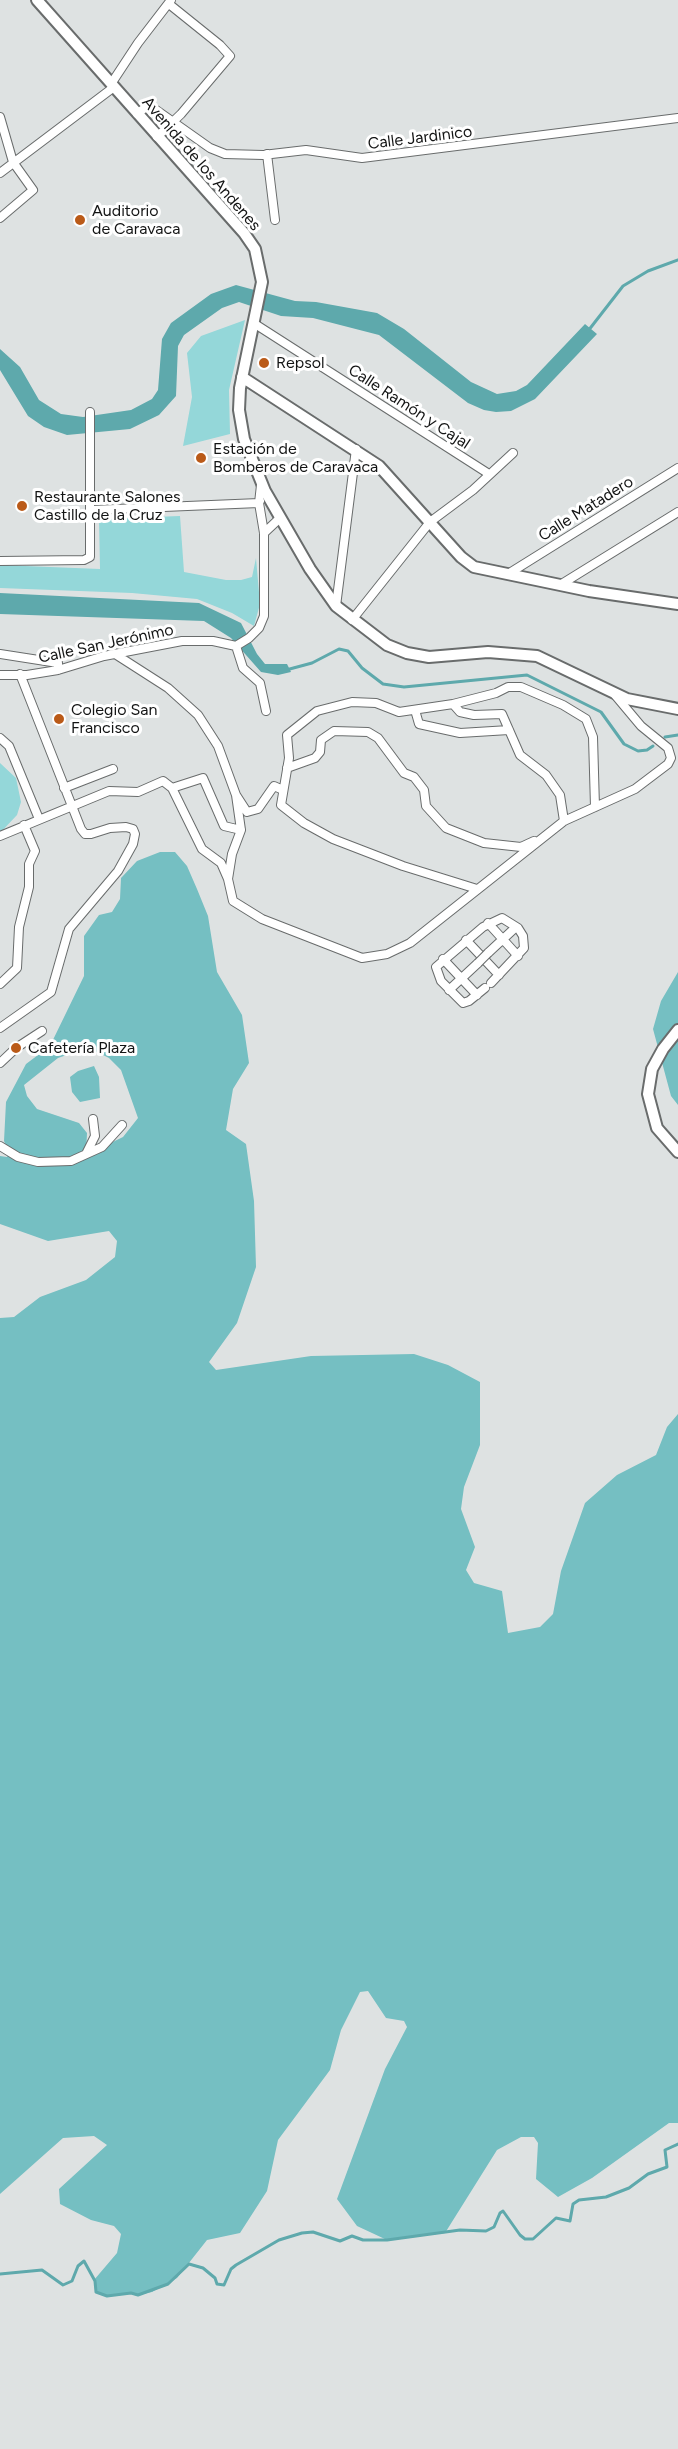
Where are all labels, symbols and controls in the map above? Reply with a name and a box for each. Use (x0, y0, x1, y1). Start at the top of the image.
street label: Avenida de los Andenes (138, 93, 264, 235)
street label: Calle Jardinico (367, 122, 473, 154)
place label: Auditorio de Caravaca (92, 201, 180, 239)
marker: Auditorio de Caravaca (73, 213, 87, 227)
place label: Repsol (276, 353, 324, 373)
marker: Repsol (257, 356, 271, 370)
street label: Calle Ramón y Cajal (344, 360, 474, 454)
place label: Estación de Bomberos de Caravaca (213, 439, 378, 477)
marker: Estación de Bomberos de Caravaca (194, 451, 208, 465)
street label: Calle Matadero (535, 472, 637, 546)
place label: Restaurante Salones Castillo de la Cruz (34, 487, 180, 525)
marker: Restaurante Salones Castillo de la Cruz (15, 499, 29, 513)
street label: Calle San Jerónimo (37, 620, 175, 668)
place label: Colegio San Francisco (71, 700, 157, 738)
marker: Colegio San Francisco (52, 712, 66, 726)
place label: Cafetería Plaza (28, 1038, 135, 1058)
marker: Cafetería Plaza (9, 1041, 23, 1055)

